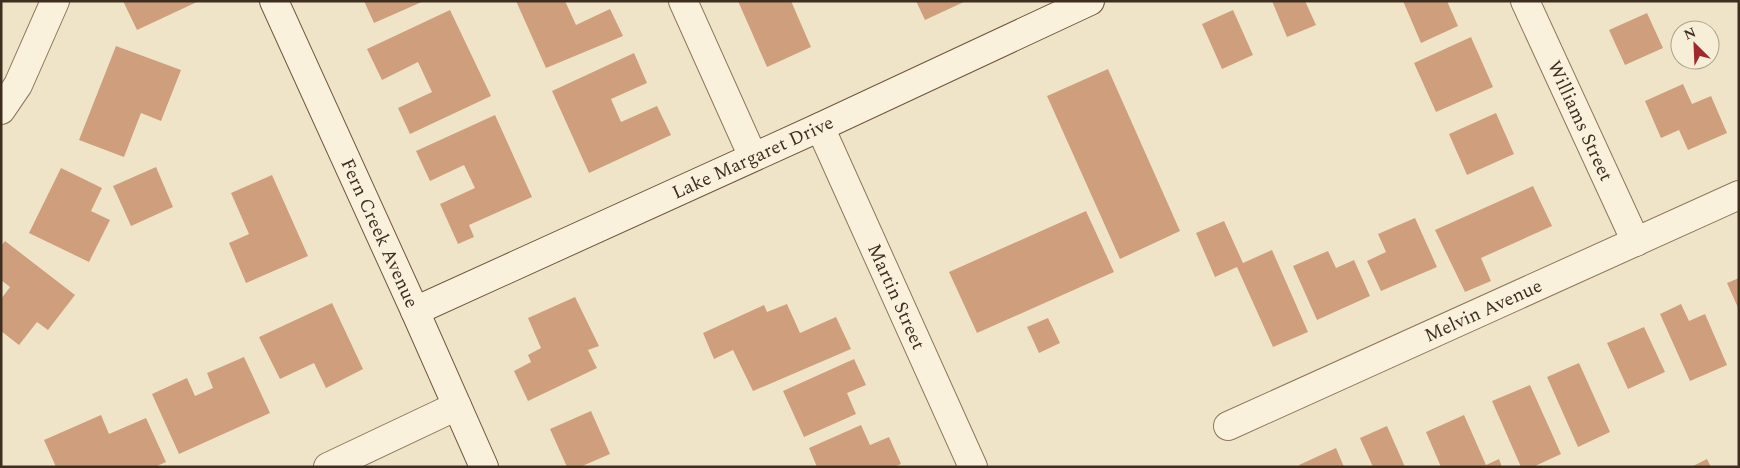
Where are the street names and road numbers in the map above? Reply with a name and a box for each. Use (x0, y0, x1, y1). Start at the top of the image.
street label: Williams Street (1540, 56, 1621, 186)
street label: Lake Margaret Drive (667, 108, 838, 207)
street label: Fern Creek Avenue (333, 154, 426, 313)
street label: Martin Street (860, 239, 933, 355)
street label: Melvin Avenue (1419, 271, 1547, 350)

